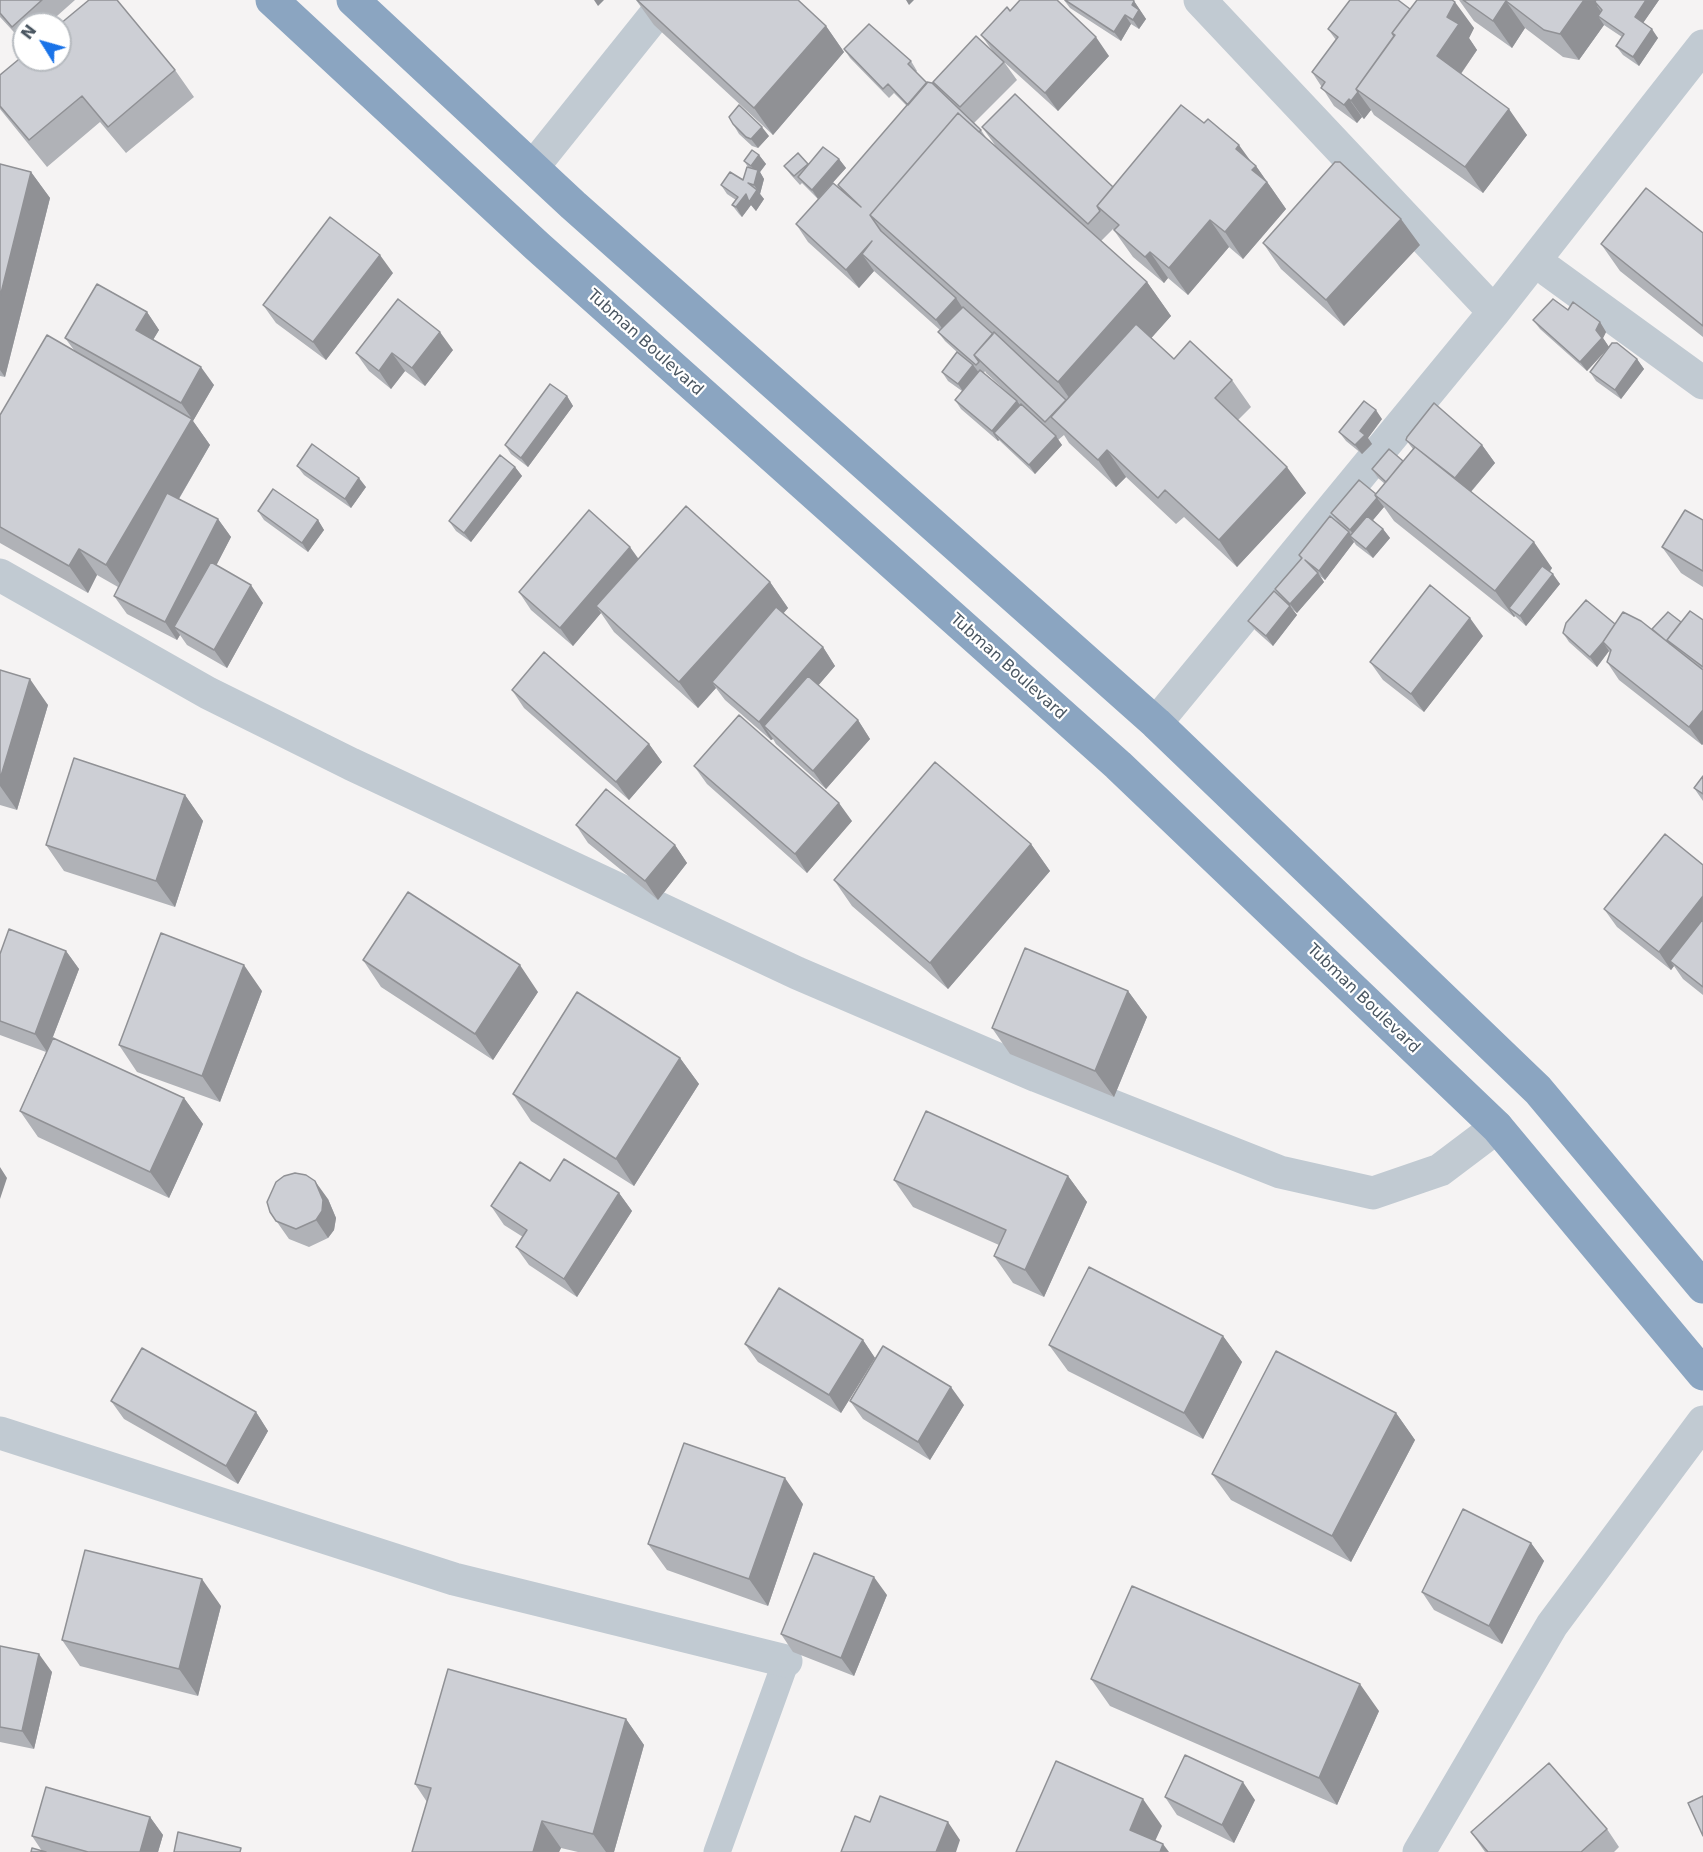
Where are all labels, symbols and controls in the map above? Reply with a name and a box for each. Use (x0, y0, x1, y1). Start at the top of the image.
north arrow (12, 12, 72, 72)
text: N (17, 21, 40, 43)
street label: Tubman Boulevard (583, 286, 707, 400)
street label: Tubman Boulevard (946, 610, 1070, 724)
street label: Tubman Boulevard (1303, 940, 1423, 1058)

